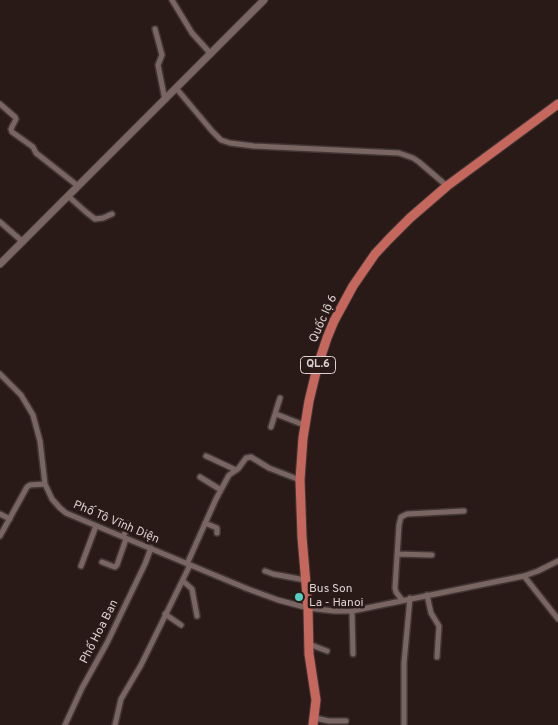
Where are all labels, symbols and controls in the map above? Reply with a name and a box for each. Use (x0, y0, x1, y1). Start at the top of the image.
street label: Quốc lộ 6 (307, 293, 341, 345)
road number: QL.6 (300, 356, 336, 374)
street label: Phố Tô Vĩnh Diện (71, 498, 161, 548)
place label: Bus Son La - Hanoi (309, 583, 364, 611)
marker: Bus Son La - Hanoi (293, 591, 305, 603)
street label: Phố Hoa Ban (78, 598, 122, 666)

